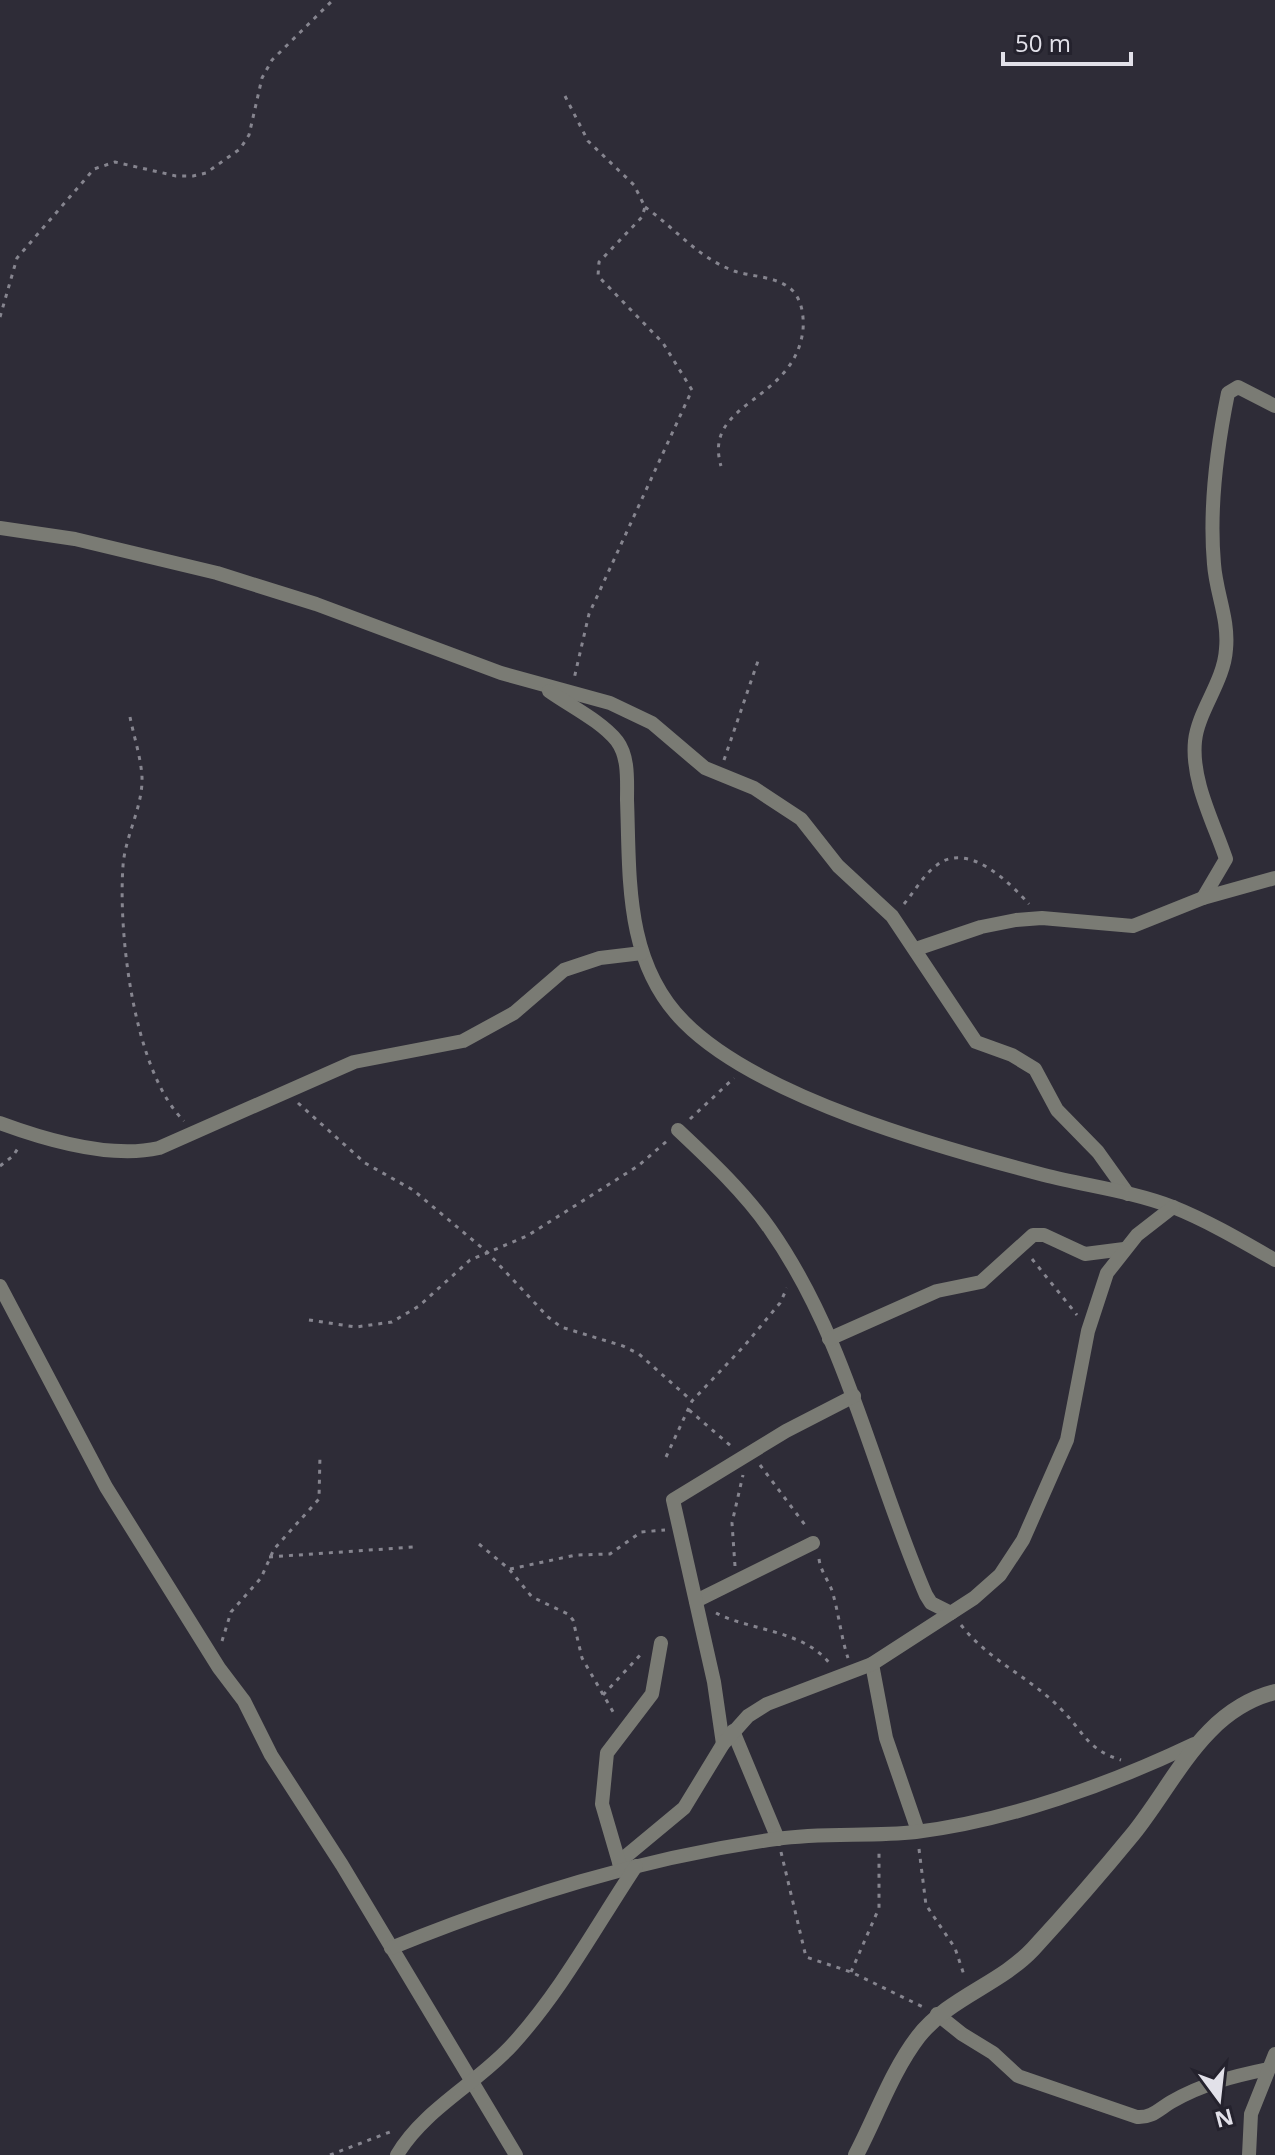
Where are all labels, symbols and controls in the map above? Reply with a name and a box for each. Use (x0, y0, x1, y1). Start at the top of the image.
scale bar (1003, 16, 1131, 66)
text: 50 m (1015, 26, 1071, 59)
north arrow (1179, 2059, 1259, 2139)
text: N (1212, 2102, 1237, 2136)

